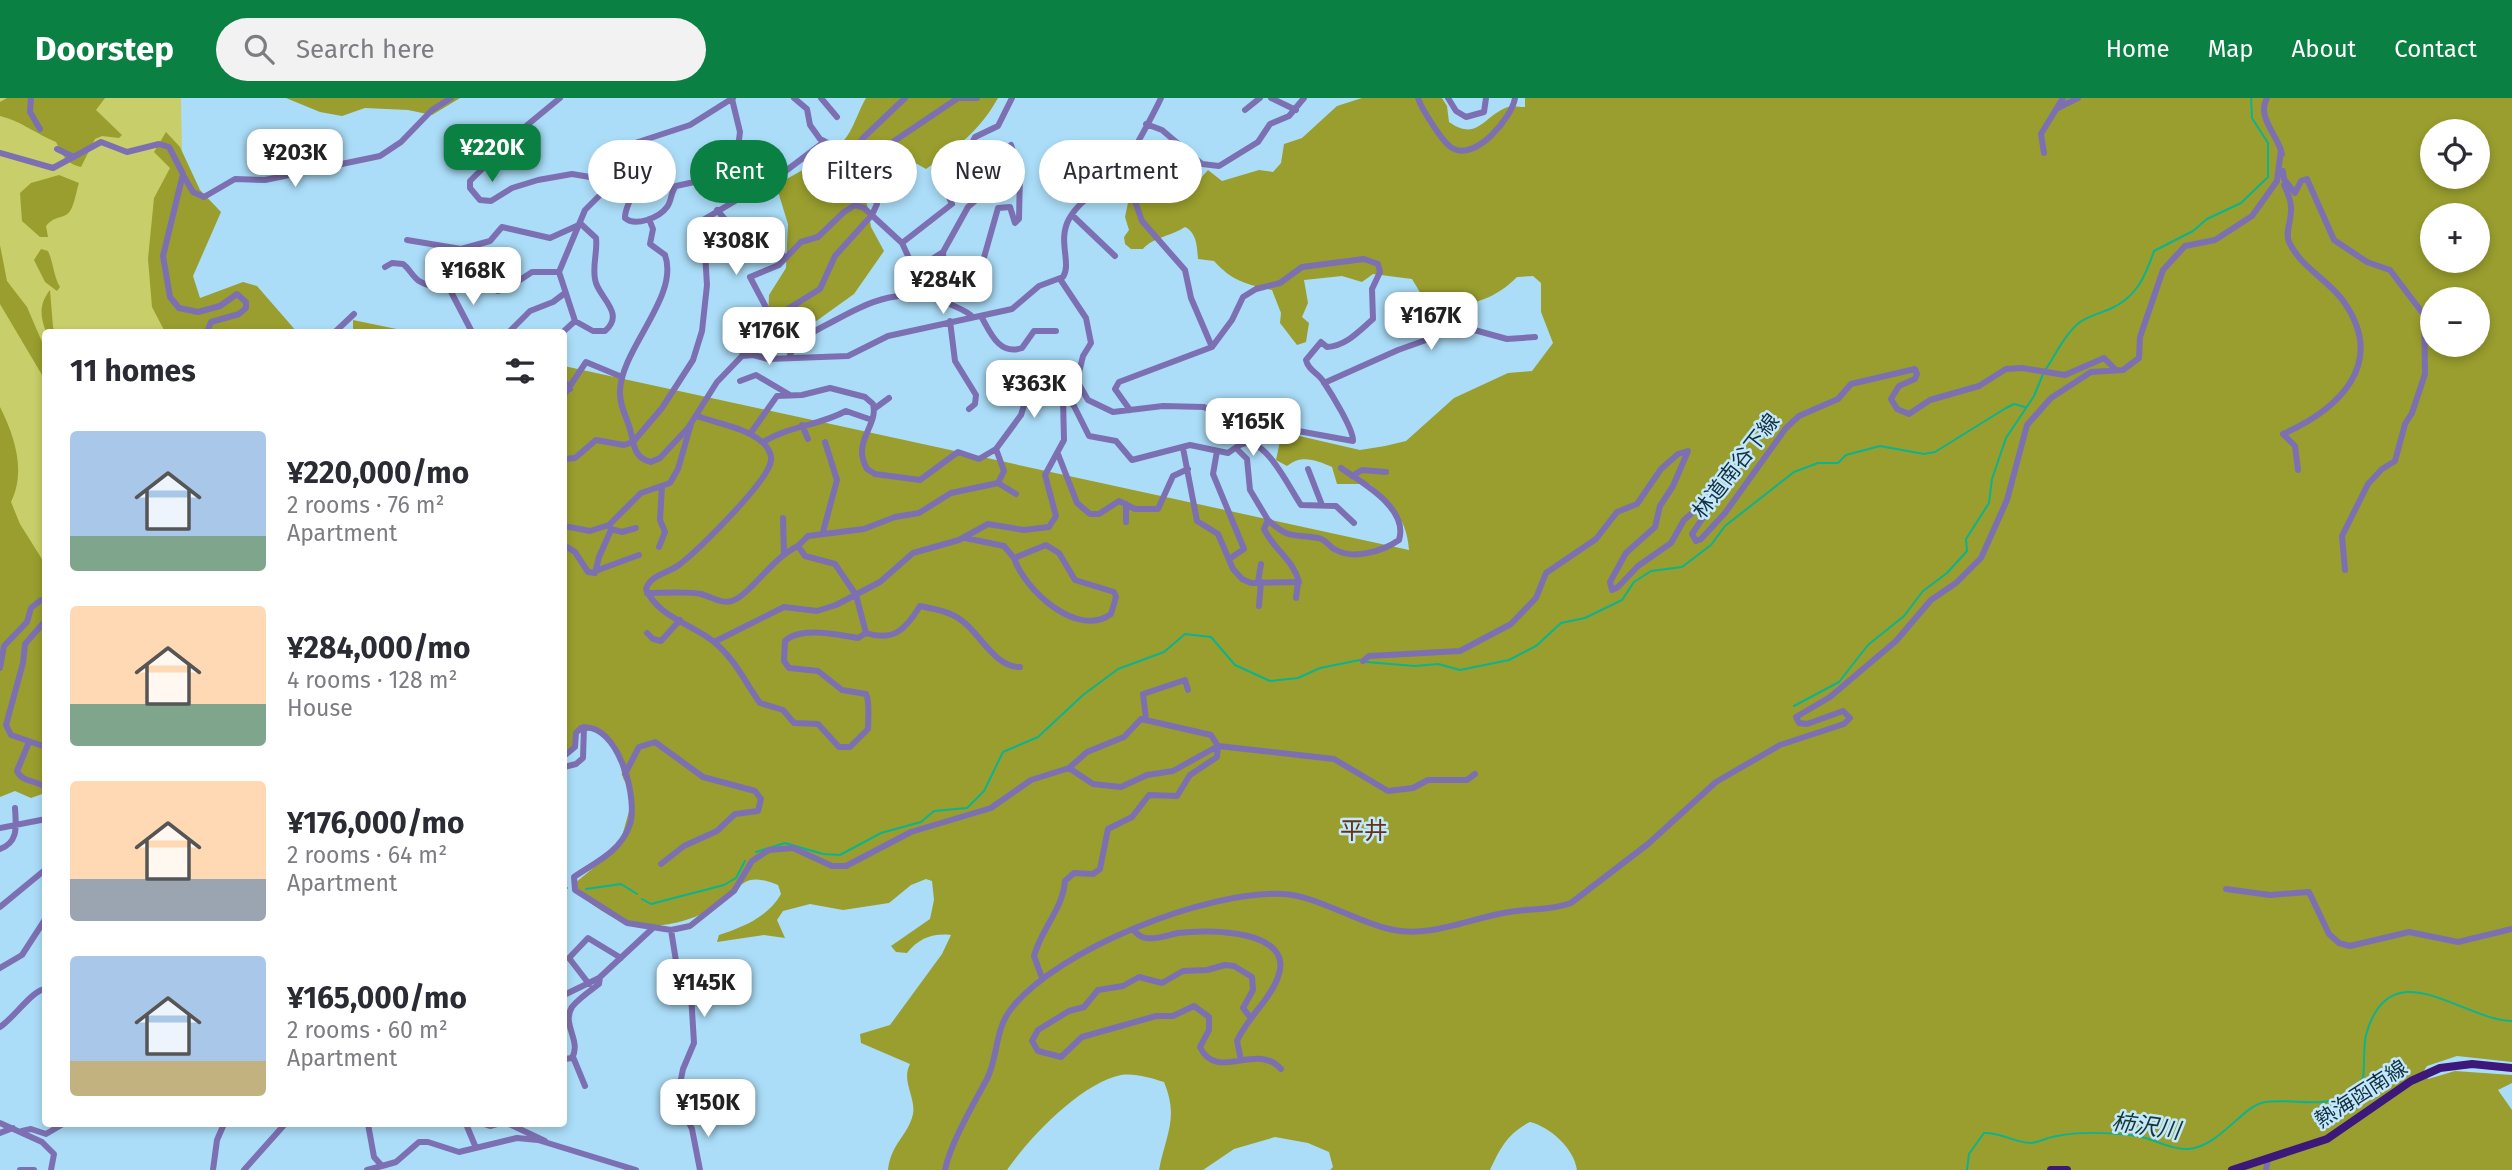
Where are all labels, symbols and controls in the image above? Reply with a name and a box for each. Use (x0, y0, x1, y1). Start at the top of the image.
search box (216, 18, 706, 81)
text: Doorstep (35, 29, 174, 69)
icon: search (240, 30, 278, 68)
text: Search here (296, 34, 435, 65)
text: Home (2106, 35, 2170, 63)
text: Map (2208, 35, 2254, 63)
text: About (2292, 35, 2356, 63)
text: Contact (2394, 35, 2477, 63)
map controls (2420, 119, 2490, 357)
button: locate (2420, 119, 2490, 189)
pin: ¥220K (443, 125, 541, 184)
pin: ¥203K (246, 130, 344, 189)
text: ¥220K (460, 133, 524, 161)
text: ¥203K (263, 138, 327, 166)
chip: Buy (588, 140, 676, 203)
chip: Rent (690, 140, 788, 203)
chip: Filters (802, 140, 917, 203)
chip: New (931, 140, 1025, 203)
chip: Apartment (1039, 140, 1202, 203)
button: + (2420, 203, 2490, 273)
pin: ¥308K (687, 218, 785, 277)
text: ¥308K (703, 226, 769, 254)
pin: ¥168K (424, 248, 522, 307)
text: ¥168K (441, 256, 505, 284)
pin: ¥284K (894, 256, 992, 316)
text: ¥284K (910, 265, 976, 293)
button: − (2420, 287, 2490, 357)
pin: ¥167K (1382, 292, 1480, 352)
text: ¥167K (1401, 301, 1461, 329)
pin: ¥176K (720, 308, 818, 367)
text: ¥176K (739, 316, 799, 344)
icon: filters (501, 352, 539, 390)
text: 11 homes (70, 353, 196, 389)
pin: ¥363K (985, 360, 1083, 420)
text: ¥363K (1002, 369, 1066, 397)
pin: ¥165K (1204, 398, 1302, 458)
text: ¥165K (1222, 407, 1284, 435)
street label: 林道南谷下線 (1687, 408, 1785, 524)
text: ¥220,000/mo (287, 455, 469, 491)
icon: home (126, 459, 210, 543)
text: 2 rooms · 76 m² (287, 491, 445, 519)
text: Apartment (287, 519, 397, 547)
text: ¥284,000/mo (287, 630, 470, 666)
icon: home (126, 634, 210, 718)
text: 4 rooms · 128 m² (287, 666, 457, 694)
text: House (287, 694, 353, 722)
text: ¥176,000/mo (287, 805, 464, 841)
icon: home (126, 809, 210, 893)
district label: 平井 (1340, 817, 1388, 845)
text: 2 rooms · 64 m² (287, 841, 447, 869)
text: Apartment (287, 869, 397, 897)
pin: ¥145K (655, 960, 753, 1019)
text: ¥145K (673, 968, 735, 996)
text: ¥165,000/mo (287, 980, 467, 1016)
icon: home (126, 984, 210, 1068)
text: 2 rooms · 60 m² (287, 1016, 448, 1044)
text: Apartment (287, 1044, 397, 1072)
street label: 熱海函南線 (2310, 1055, 2412, 1133)
pin: ¥150K (659, 1080, 757, 1139)
text: ¥150K (676, 1088, 740, 1116)
water label: 柿沢川 (2110, 1107, 2185, 1145)

